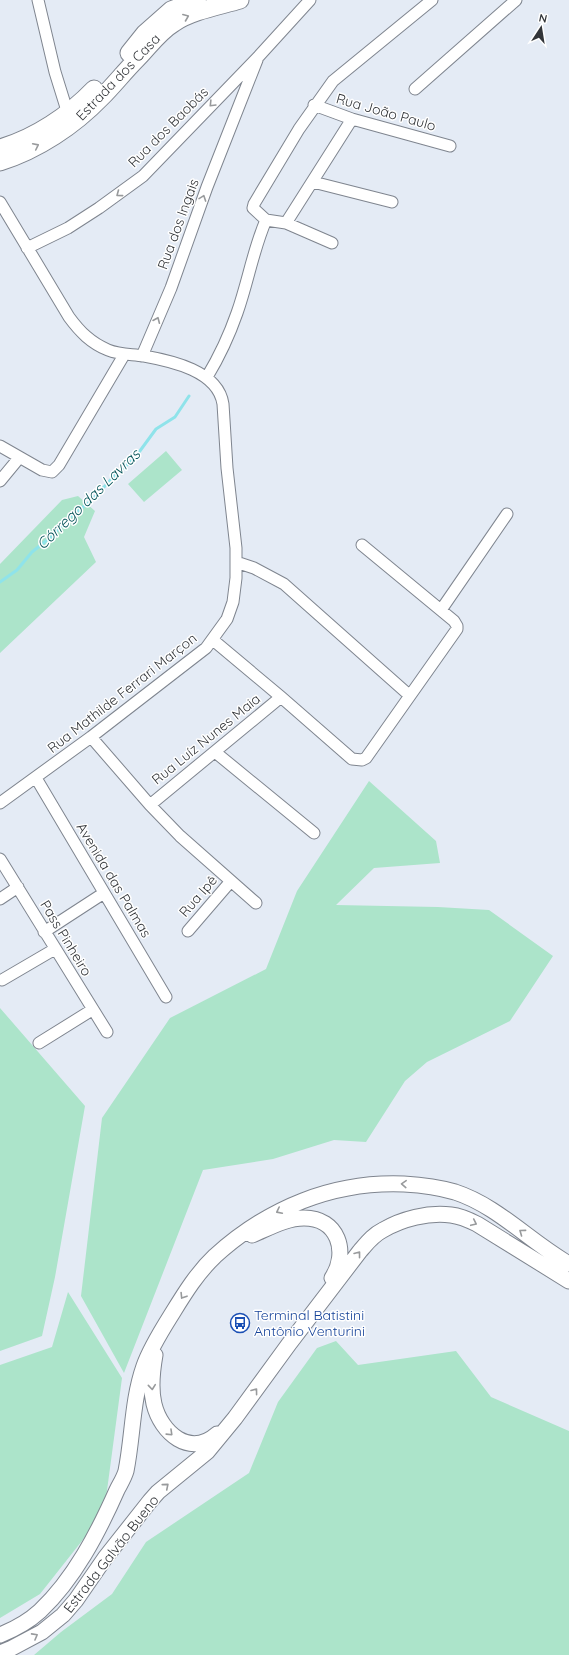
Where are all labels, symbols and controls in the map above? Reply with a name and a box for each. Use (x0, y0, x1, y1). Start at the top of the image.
north arrow (521, 8, 561, 48)
text: N (538, 11, 548, 26)
one-way arrow (182, 14, 189, 22)
street label: Estrada dos Casa (72, 30, 164, 124)
street label: Rua dos Baobás (124, 83, 212, 171)
street label: Rua João Paulo (334, 89, 438, 135)
one-way arrow (210, 99, 217, 107)
one-way arrow (31, 143, 39, 151)
street label: Rua dos Ingais (153, 176, 203, 272)
one-way arrow (116, 189, 123, 196)
one-way arrow (198, 195, 207, 202)
one-way arrow (153, 316, 161, 323)
water label: Córrego das Lavras (32, 444, 144, 553)
street label: Rua Mathilde Ferrari Marçon (44, 629, 200, 757)
street label: Rua Luíz Nunes Maia (148, 690, 264, 788)
street label: Avenida das Palmas (73, 819, 155, 941)
street label: Rua Ipê (175, 871, 221, 921)
street label: Pass Pinheiro (36, 897, 96, 979)
one-way arrow (401, 1180, 407, 1188)
one-way arrow (276, 1206, 283, 1214)
one-way arrow (469, 1218, 477, 1226)
one-way arrow (519, 1229, 526, 1237)
one-way arrow (353, 1251, 360, 1258)
one-way arrow (180, 1292, 188, 1299)
place label: Terminal Batistini Antônio Venturini (254, 1306, 365, 1340)
bus stop icon: Terminal Batistini Antônio Venturini (229, 1312, 251, 1334)
one-way arrow (147, 1384, 156, 1390)
one-way arrow (250, 1389, 257, 1396)
one-way arrow (165, 1428, 173, 1436)
one-way arrow (162, 1483, 169, 1490)
street label: Estrada Galvão Bueno (59, 1491, 163, 1617)
one-way arrow (31, 1633, 38, 1640)

